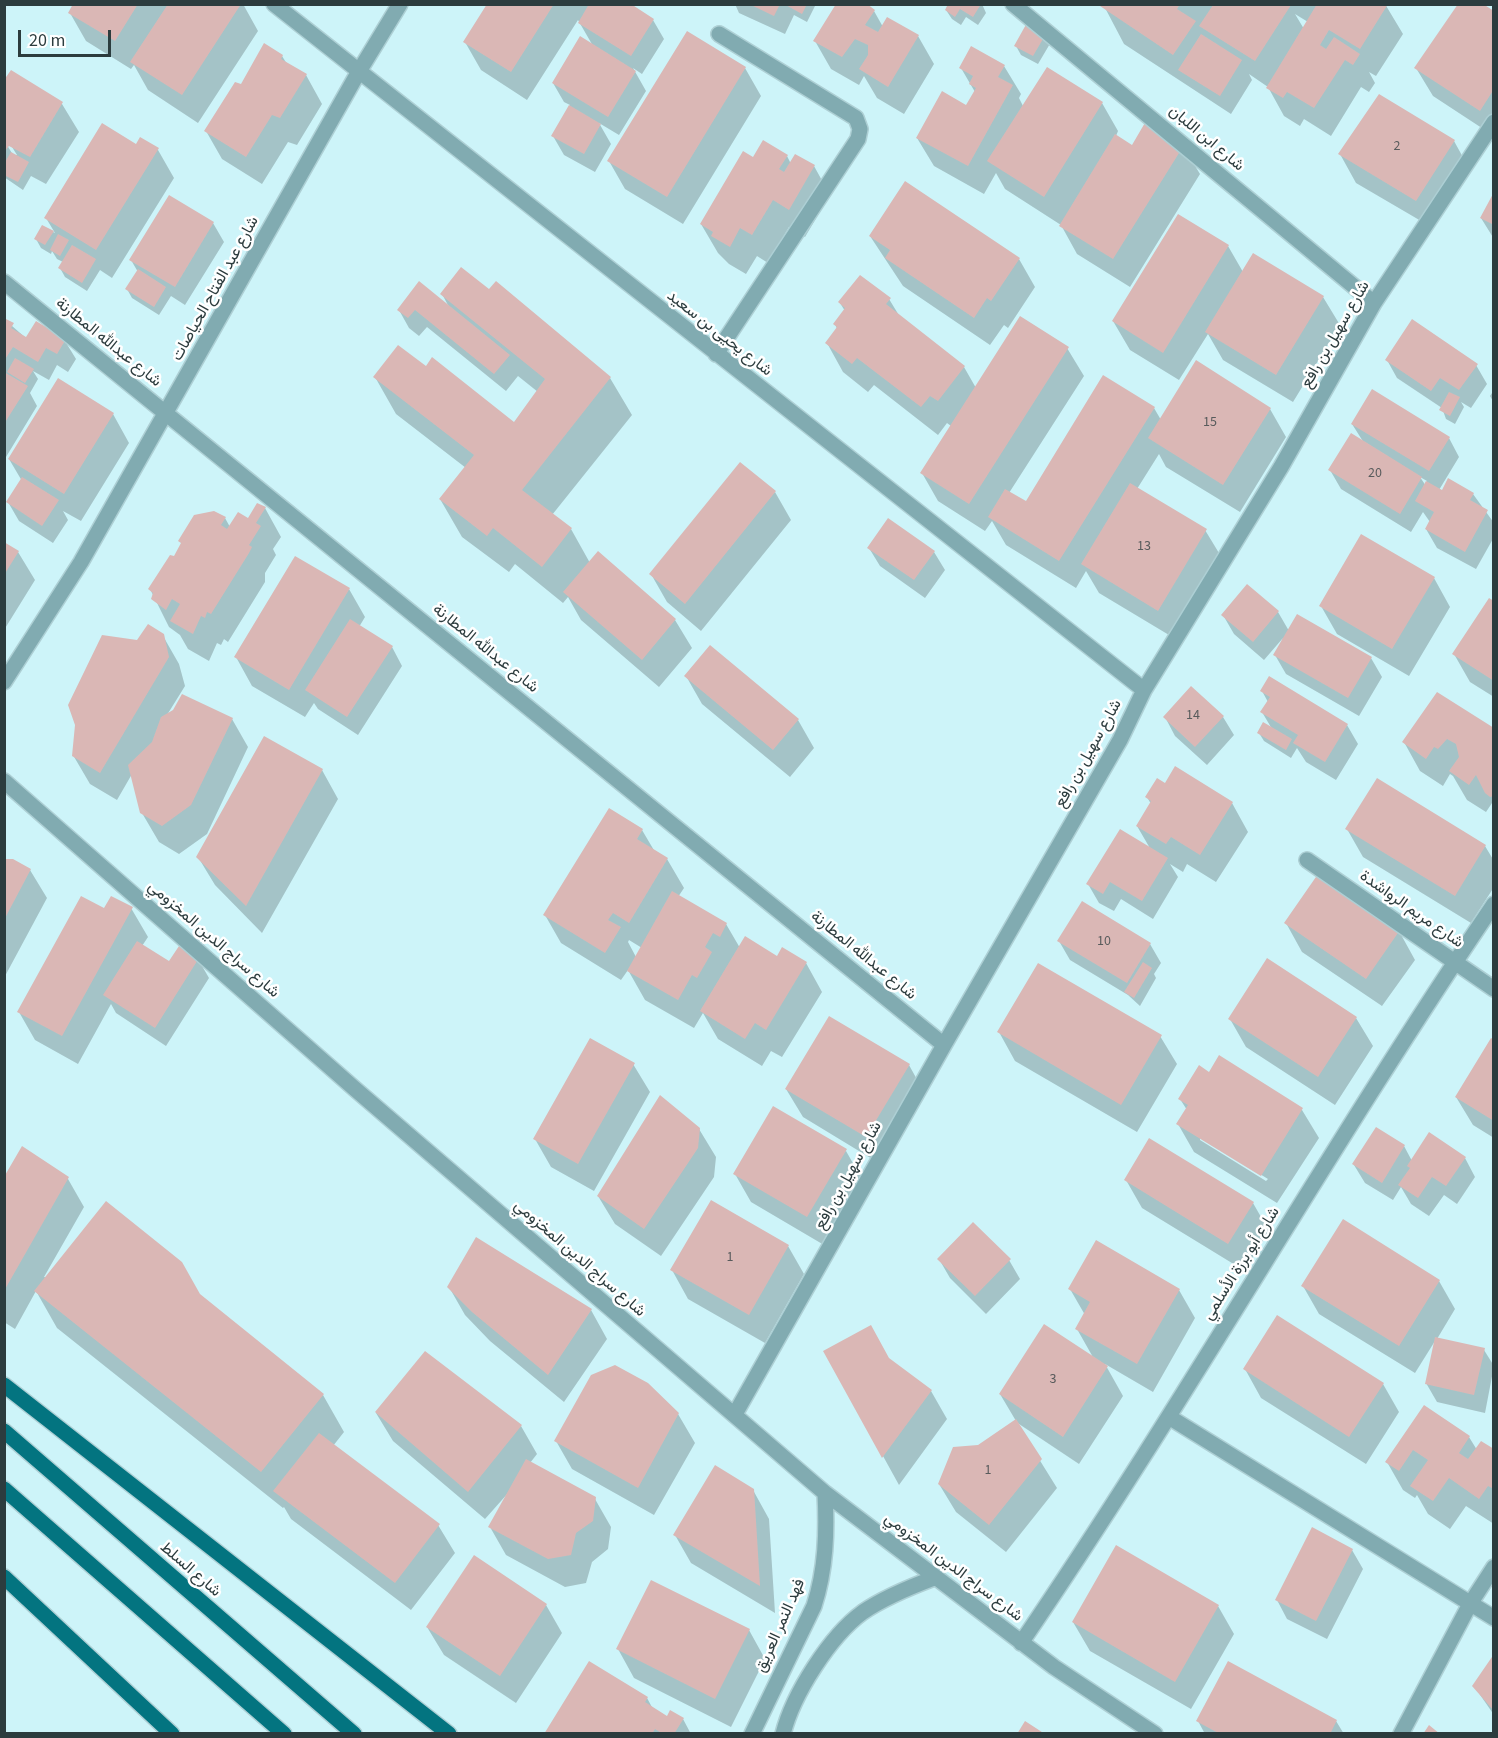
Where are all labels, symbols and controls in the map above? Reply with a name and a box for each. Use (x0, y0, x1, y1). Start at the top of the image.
scale bar (21, 18, 114, 56)
text: 20 m (29, 28, 65, 53)
street label: شارع ابن اللبان (1164, 102, 1248, 176)
house number: 2 (1394, 139, 1400, 155)
street label: شارع عبد الفتاح الحياصات (168, 213, 264, 365)
street label: شارع سهيل بن رافع (1298, 278, 1374, 392)
street label: شارع يحيى بن سعيد (663, 287, 775, 381)
street label: شارع عبدالله المطارنة (51, 294, 165, 392)
house number: 15 (1203, 415, 1217, 431)
house number: 20 (1368, 466, 1382, 482)
house number: 13 (1137, 539, 1151, 555)
street label: شارع عبدالله المطارنة (428, 600, 542, 698)
street label: شارع سهيل بن رافع (1051, 697, 1127, 811)
house number: 14 (1186, 708, 1200, 724)
street label: شارع مريم الرواشدة (1355, 867, 1467, 953)
street label: شارع سراج الدين المخزومي (143, 877, 283, 1003)
street label: شارع عبدالله المطارنة (806, 907, 920, 1005)
house number: 10 (1097, 934, 1111, 950)
street label: شارع سهيل بن رافع (811, 1119, 887, 1233)
street label: شارع سراج الدين المخزومي (509, 1196, 649, 1322)
street label: شارع أبو برزة الأسلمي (1199, 1204, 1285, 1324)
house number: 1 (727, 1250, 733, 1266)
house number: 3 (1050, 1372, 1056, 1388)
house number: 1 (985, 1463, 991, 1479)
street label: شارع سراج الدين المخزومي (880, 1510, 1026, 1626)
street label: شارع السلط (156, 1538, 224, 1602)
street label: فهد النمر العريق (752, 1576, 810, 1676)

